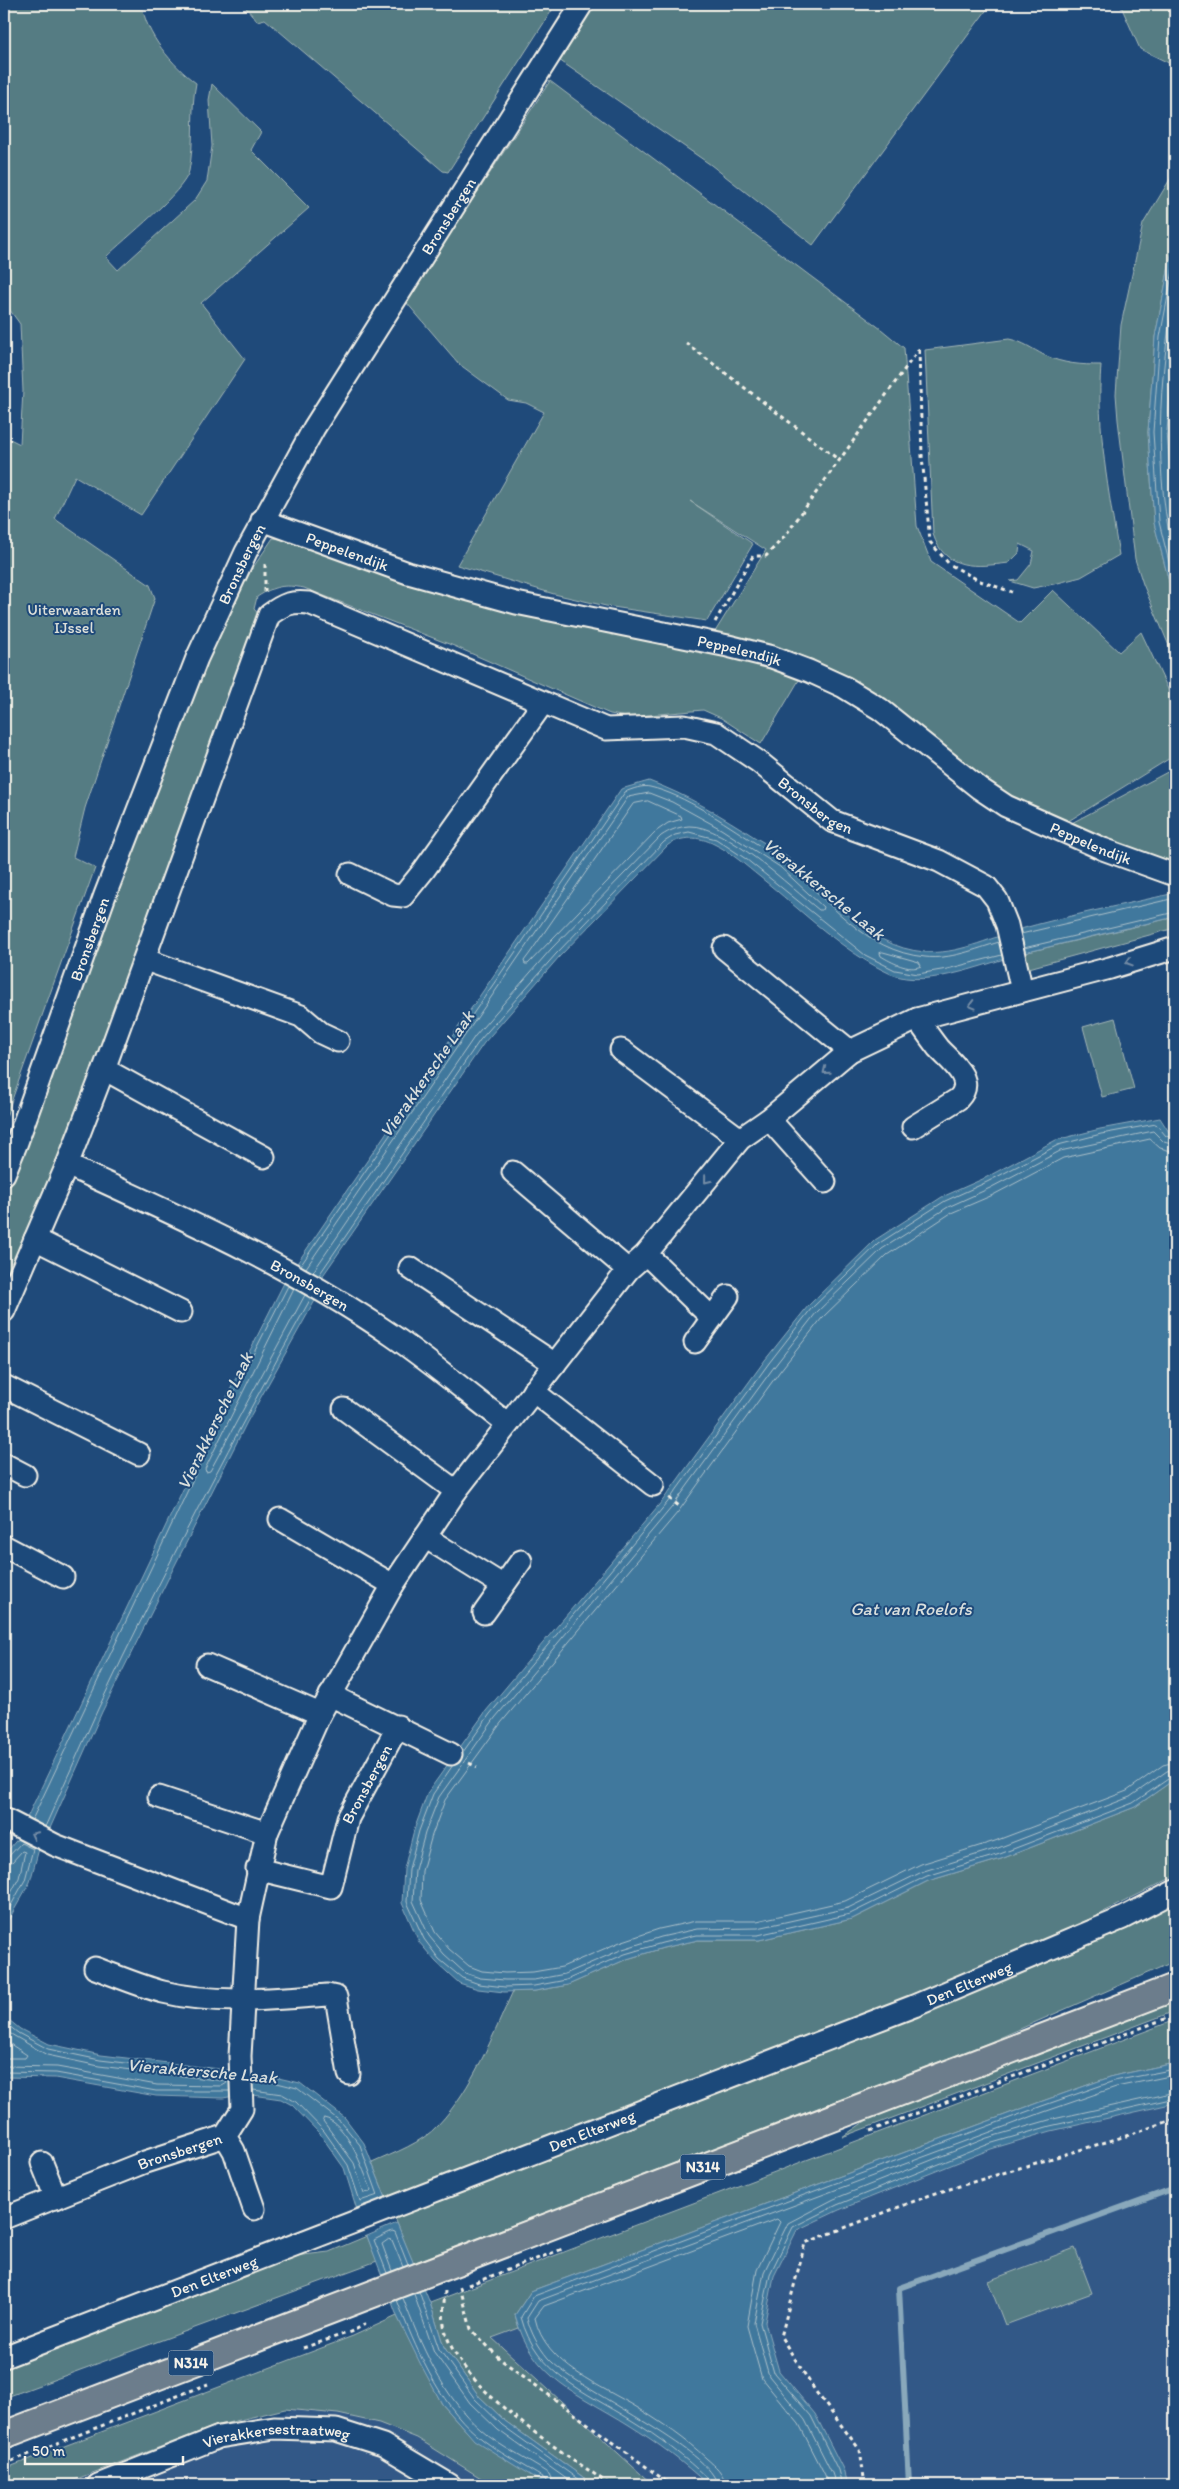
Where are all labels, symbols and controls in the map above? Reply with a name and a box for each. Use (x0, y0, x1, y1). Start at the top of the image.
street label: Bronsbergen (417, 174, 480, 258)
street label: Bronsbergen (214, 520, 270, 608)
street label: Peppelendijk (303, 528, 392, 575)
park label: Uiterwaarden IJssel (27, 600, 121, 637)
street label: Peppelendijk (696, 631, 785, 670)
street label: Bronsbergen (774, 772, 855, 838)
street label: Peppelendijk (1047, 818, 1135, 869)
water label: Vierakkersche Laak (759, 833, 891, 946)
street label: Bronsbergen (66, 895, 113, 984)
one-way arrow (1125, 957, 1133, 967)
one-way arrow (968, 999, 976, 1009)
water label: Vierakkersche Laak (375, 1005, 480, 1142)
one-way arrow (822, 1065, 831, 1074)
one-way arrow (703, 1175, 712, 1184)
street label: Bronsbergen (267, 1255, 353, 1315)
water label: Vierakkersche Laak (172, 1347, 259, 1493)
water label: Gat van Roelofs (850, 1598, 973, 1620)
street label: Bronsbergen (338, 1741, 396, 1827)
one-way arrow (30, 1831, 39, 1841)
street label: Den Elterweg (924, 1957, 1016, 2010)
water label: Vierakkersche Laak (126, 2053, 280, 2089)
street label: Den Elterweg (546, 2105, 639, 2156)
street label: Bronsbergen (135, 2129, 224, 2174)
road number: N314 (680, 2154, 726, 2180)
street label: Den Elterweg (168, 2251, 261, 2302)
road number: N314 (168, 2350, 214, 2376)
street label: Vierakkersestraatweg (200, 2419, 354, 2453)
scale bar (25, 2434, 182, 2466)
text: 50 m (32, 2442, 65, 2460)

